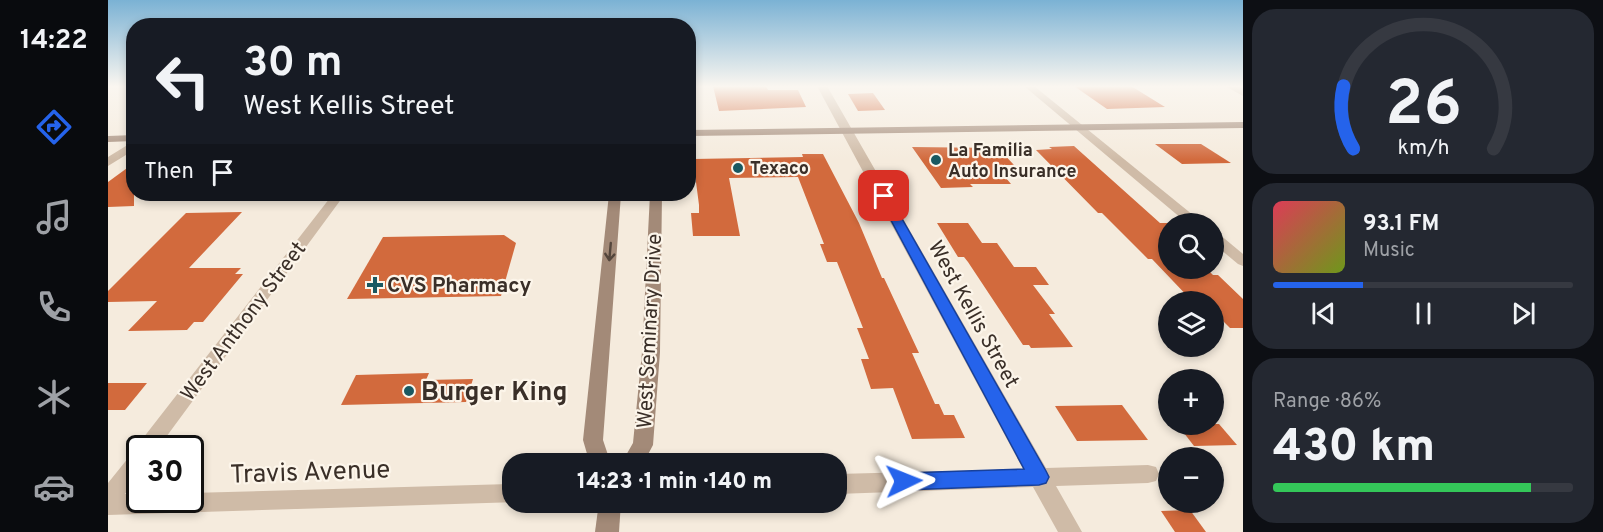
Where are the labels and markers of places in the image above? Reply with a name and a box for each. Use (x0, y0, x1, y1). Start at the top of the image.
place label: La Familia Auto Insurance (948, 140, 1077, 184)
marker: La Familia Auto Insurance (929, 153, 943, 167)
place label: Texaco (750, 158, 809, 181)
marker: Texaco (731, 161, 745, 175)
pin (858, 170, 909, 221)
place label: CVS Pharmacy (387, 273, 532, 300)
marker: CVS Pharmacy (368, 278, 382, 292)
place label: Burger King (421, 377, 568, 410)
marker: Burger King (402, 384, 416, 398)

